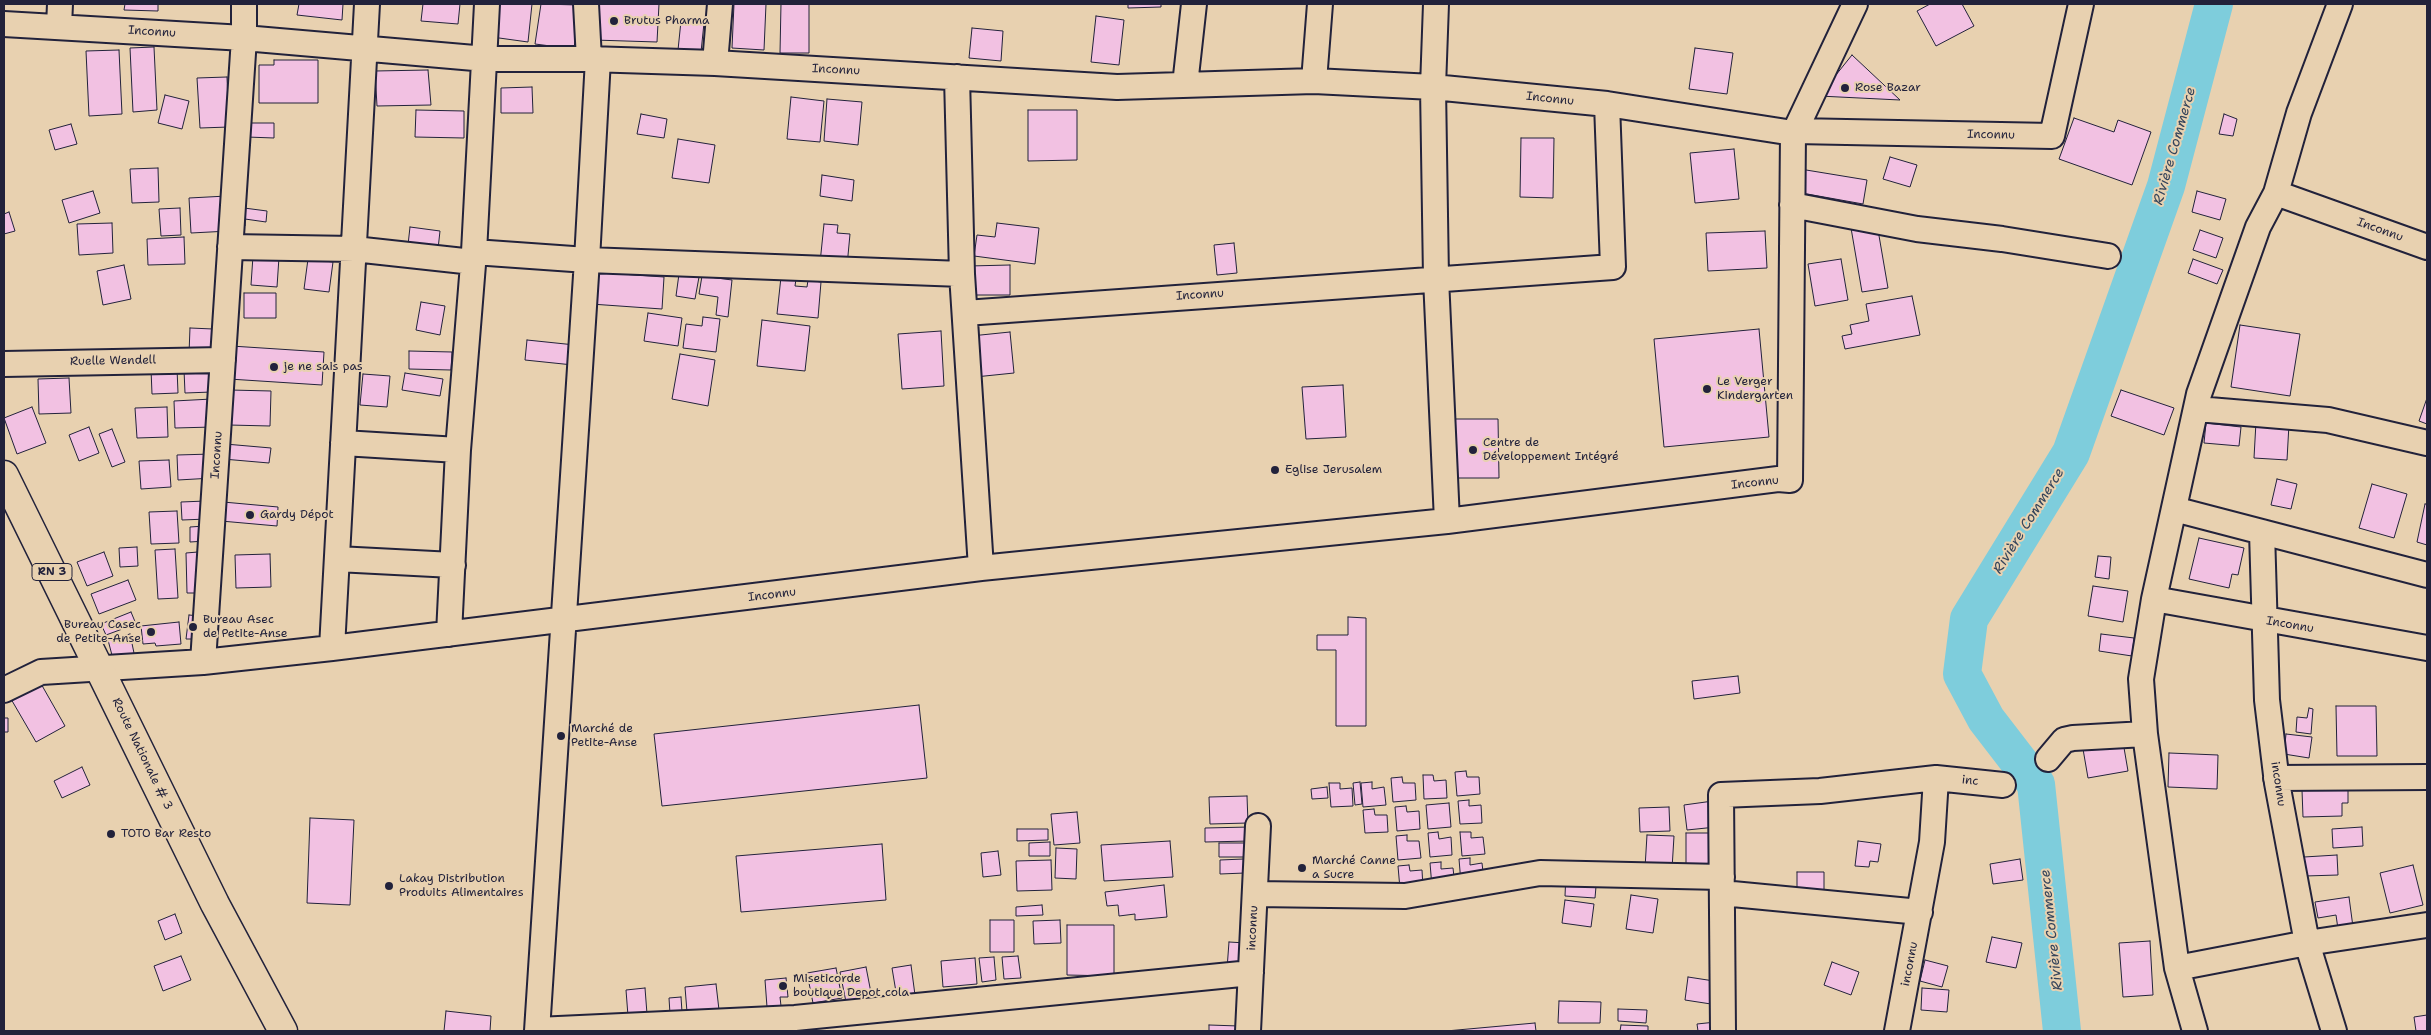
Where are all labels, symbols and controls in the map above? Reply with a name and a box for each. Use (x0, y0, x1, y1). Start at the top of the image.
place label: Brutus Pharma (624, 14, 709, 28)
marker: Brutus Pharma (608, 15, 620, 27)
street label: Inconnu (127, 23, 177, 41)
street label: Inconnu (812, 62, 860, 78)
place label: Rose Bazar (1855, 81, 1921, 95)
marker: Rose Bazar (1839, 82, 1851, 94)
water label: Rivière Commerce (2150, 85, 2200, 207)
street label: Inconnu (1525, 89, 1575, 109)
street label: Inconnu (1967, 127, 2015, 143)
street label: Inconnu (2355, 215, 2405, 245)
street label: Inconnu (1175, 286, 1225, 304)
street label: Ruelle Wendell (70, 353, 156, 369)
place label: je ne sais pas (284, 360, 363, 374)
marker: je ne sais pas (268, 361, 280, 373)
place label: Le Verger Kindergarten (1717, 375, 1793, 403)
marker: Le Verger Kindergarten (1701, 383, 1713, 395)
street label: Inconnu (208, 430, 226, 480)
place label: Centre de Développement Intégré (1483, 436, 1619, 464)
marker: Centre de Développement Intégré (1467, 444, 1479, 456)
place label: Eglise Jerusalem (1285, 463, 1382, 477)
marker: Eglise Jerusalem (1269, 464, 1281, 476)
water label: Rivière Commerce (1990, 465, 2068, 577)
street label: Inconnu (1730, 473, 1780, 493)
place label: Gardy Dépot (260, 508, 334, 522)
marker: Gardy Dépot (244, 509, 256, 521)
road number: RN 3 (32, 564, 72, 580)
street label: Inconnu (747, 585, 797, 605)
place label: Bureau Asec de Petite-Anse (203, 613, 288, 641)
street label: Inconnu (2265, 614, 2315, 636)
place label: Bureau Casec de Petite-Anse (56, 618, 141, 646)
marker: Bureau Asec de Petite-Anse (187, 621, 199, 633)
marker: Bureau Casec de Petite-Anse (145, 626, 157, 638)
street label: Route Nationale # 3 (109, 696, 175, 812)
place label: Marché de Petite-Anse (571, 722, 637, 750)
marker: Marché de Petite-Anse (555, 730, 567, 742)
street label: inconnu (2267, 761, 2289, 807)
street label: inc (1961, 773, 1979, 789)
place label: TOTO Bar Resto (121, 827, 211, 841)
marker: TOTO Bar Resto (105, 828, 117, 840)
place label: Marché Canne a Sucre (1312, 854, 1396, 882)
marker: Marché Canne a Sucre (1296, 862, 1308, 874)
water label: Rivière Commerce (2037, 869, 2067, 991)
place label: Lakay Distribution Produits Alimentaires (399, 872, 524, 900)
marker: Lakay Distribution Produits Alimentaires (383, 880, 395, 892)
street label: inconnu (1245, 905, 1261, 951)
street label: inconnu (1899, 941, 1921, 987)
place label: Miseticorde boutique Depot cola (793, 972, 909, 1000)
marker: Miseticorde boutique Depot cola (777, 980, 789, 992)

